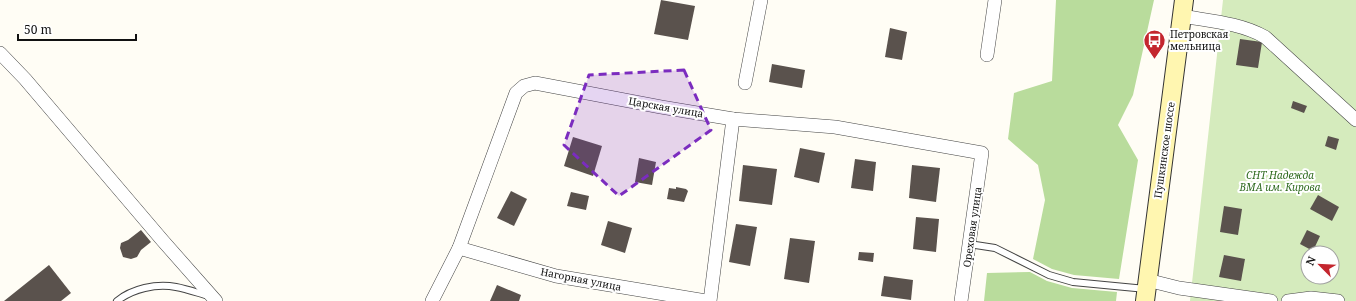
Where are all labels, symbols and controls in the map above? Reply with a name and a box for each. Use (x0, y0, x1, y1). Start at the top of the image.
scale bar (18, 16, 136, 42)
text: 50 m (24, 21, 52, 38)
bus stop icon: Петровская мельница (1142, 27, 1168, 60)
place label: Петровская мельница (1170, 27, 1229, 53)
street label: Царская улица (628, 94, 705, 121)
street label: Пушкинское шоссе (1150, 101, 1178, 199)
park label: СНТ Надежда ВМА им. Кирова (1239, 168, 1321, 194)
street label: Ореховая улица (959, 186, 985, 268)
north arrow (1300, 245, 1340, 285)
text: N (1302, 253, 1319, 268)
street label: Нагорная улица (539, 264, 623, 294)

